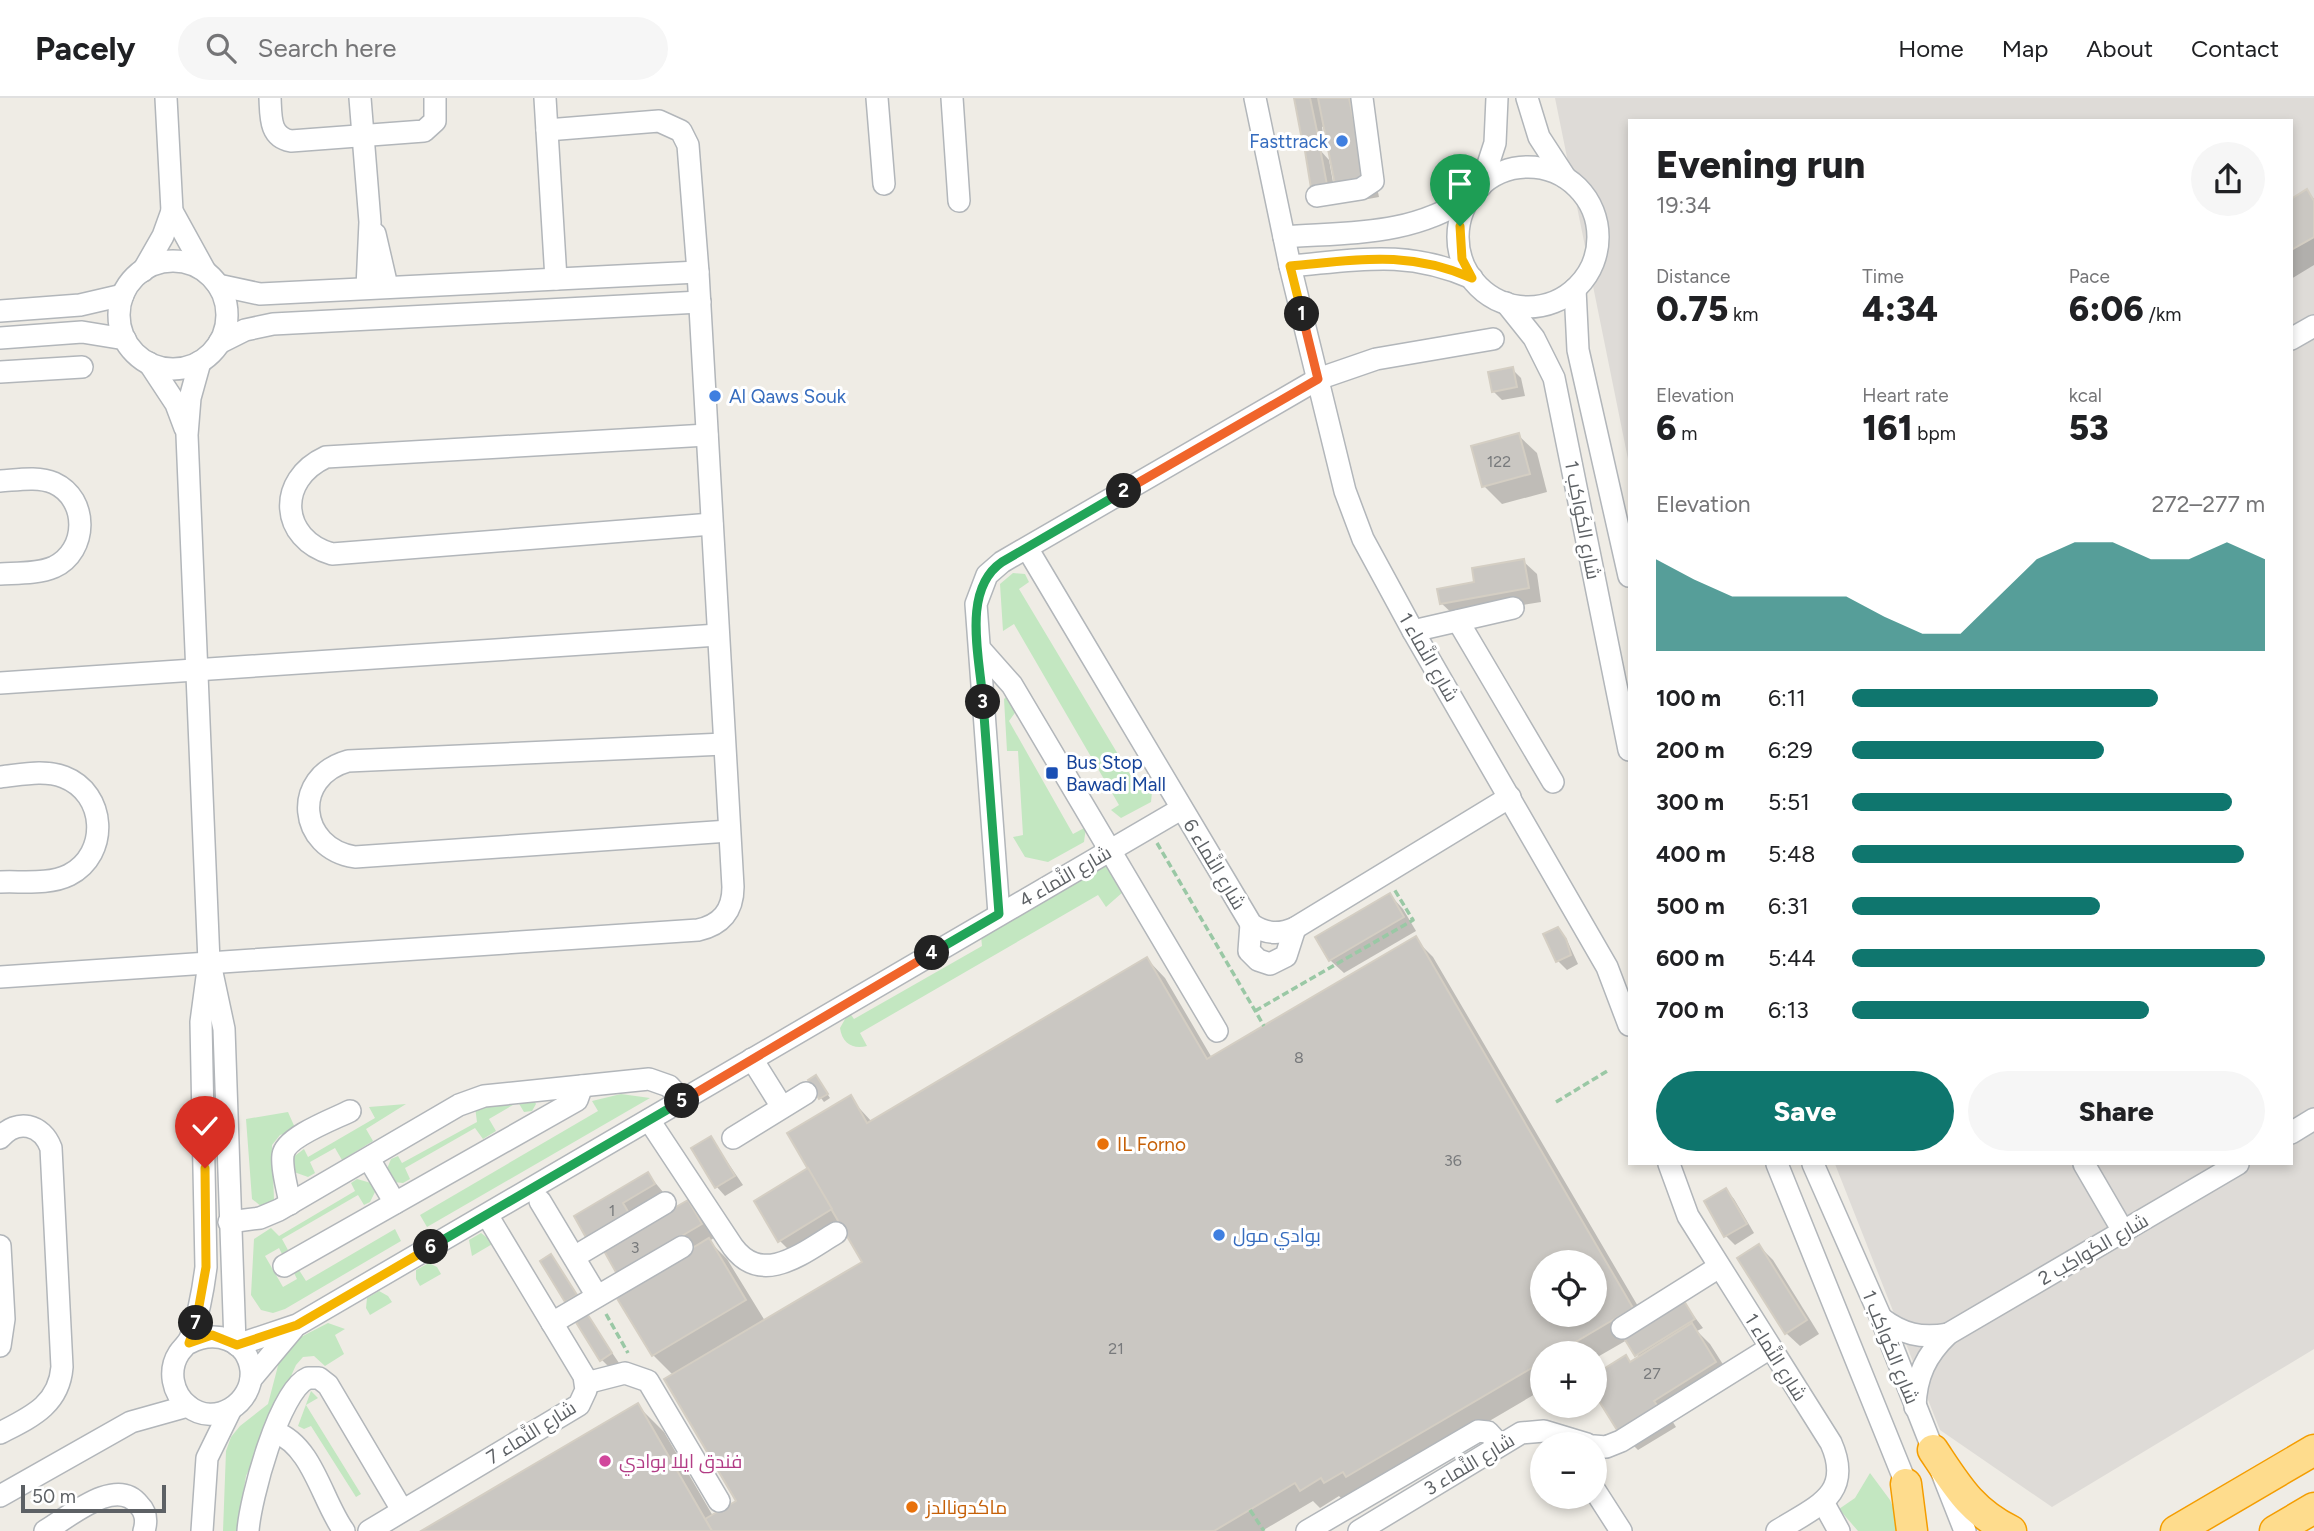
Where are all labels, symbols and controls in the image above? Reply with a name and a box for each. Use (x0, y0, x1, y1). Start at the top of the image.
search box (178, 17, 668, 80)
text: Pacely (35, 29, 136, 68)
icon: search (202, 29, 240, 67)
text: Search here (258, 32, 397, 64)
text: Home (1898, 34, 1964, 63)
text: Map (2002, 34, 2048, 63)
text: About (2086, 34, 2153, 63)
text: Contact (2191, 34, 2279, 63)
place label: Fasttrack (1249, 130, 1329, 153)
marker: Fasttrack (1334, 133, 1350, 149)
text: Evening run (1656, 142, 1865, 188)
button: share (2191, 142, 2265, 216)
pin (1430, 154, 1490, 226)
icon: arrive (1441, 165, 1479, 203)
text: 19:34 (1656, 191, 1711, 219)
text: Distance (1656, 265, 1730, 288)
text: Time (1862, 265, 1904, 288)
text: Pace (2069, 265, 2110, 288)
text: 0.75 (1656, 288, 1728, 330)
text: 4:34 (1862, 288, 1938, 330)
text: 6:06 (2069, 288, 2144, 330)
pin: 1 (1284, 296, 1320, 332)
text: 1 (1297, 302, 1306, 325)
text: km (1728, 303, 1758, 326)
text: /km (2144, 303, 2181, 326)
text: Elevation (1656, 384, 1734, 407)
text: Heart rate (1862, 384, 1949, 407)
text: kcal (2069, 384, 2102, 407)
place label: Al Qaws Souk (729, 385, 847, 408)
marker: Al Qaws Souk (707, 388, 723, 404)
text: 6 (1656, 407, 1677, 449)
text: 161 (1862, 407, 1913, 449)
text: 53 (2069, 407, 2109, 449)
text: m (1677, 422, 1697, 445)
text: bpm (1913, 422, 1956, 445)
house number: 122 (1487, 452, 1511, 471)
street label: شارع الكَواكِب 1 (1558, 459, 1605, 582)
pin: 2 (1106, 474, 1142, 508)
text: 2 (1118, 479, 1129, 502)
text: Elevation (1656, 490, 1751, 518)
text: 272–277 m (2151, 490, 2265, 518)
street label: شارع النَّماء 1 (1392, 609, 1463, 707)
pin: 3 (965, 684, 1000, 720)
text: 100 m (1656, 684, 1721, 712)
text: 6:11 (1768, 684, 1806, 712)
text: 3 (977, 690, 988, 713)
text: 200 m (1656, 736, 1725, 764)
text: 6:29 (1768, 736, 1813, 764)
place label: Bus Stop Bawadi Mall (1066, 751, 1166, 796)
marker: Bus Stop Bawadi Mall (1044, 765, 1060, 781)
text: 300 m (1656, 788, 1724, 816)
text: 5:51 (1768, 788, 1810, 816)
street label: شارع النَّماء 6 (1177, 815, 1251, 915)
text: 400 m (1656, 840, 1726, 868)
text: 5:48 (1768, 840, 1815, 868)
street label: شارع النَّماء 4 (1015, 841, 1116, 914)
text: 500 m (1656, 892, 1725, 920)
text: 6:31 (1768, 892, 1809, 920)
pin: 4 (914, 936, 950, 970)
text: 4 (925, 941, 938, 964)
text: 600 m (1656, 944, 1725, 972)
text: 5:44 (1768, 944, 1816, 972)
text: 700 m (1656, 996, 1724, 1024)
text: 6:13 (1768, 996, 1809, 1024)
house number: 8 (1294, 1048, 1304, 1067)
button: Save (1656, 1071, 1954, 1151)
button: Share (1968, 1071, 2265, 1151)
pin: 5 (664, 1084, 700, 1118)
text: 5 (676, 1089, 687, 1112)
pin (175, 1096, 235, 1168)
icon: check (186, 1107, 224, 1145)
place label: IL Forno (1117, 1133, 1186, 1156)
marker: IL Forno (1095, 1136, 1111, 1152)
house number: 36 (1444, 1151, 1462, 1170)
house number: 1 (609, 1201, 615, 1220)
street label: شارع الكَواكِب 2 (2034, 1209, 2153, 1292)
place label: بوادي مول (1233, 1224, 1321, 1250)
marker: بوادي مول (1211, 1227, 1227, 1243)
pin: 6 (414, 1230, 448, 1264)
text: 6 (425, 1235, 436, 1258)
house number: 3 (631, 1238, 639, 1257)
map controls (1530, 1250, 1607, 1509)
button: locate (1530, 1250, 1607, 1327)
street label: شارع الكَواكِب 1 (1855, 1287, 1924, 1408)
pin: 7 (178, 1306, 214, 1340)
street label: شارع النَّماء 1 (1738, 1309, 1811, 1406)
text: 7 (190, 1311, 201, 1334)
house number: 21 (1108, 1339, 1124, 1358)
button: + (1530, 1341, 1607, 1418)
house number: 27 (1643, 1364, 1661, 1383)
street label: شارع النَّماء 7 (482, 1396, 581, 1471)
street label: شارع النَّماء 3 (1420, 1429, 1520, 1502)
button: − (1530, 1432, 1607, 1509)
place label: فندق ايلا بوادي (619, 1450, 742, 1476)
marker: فندق ايلا بوادي (597, 1453, 613, 1469)
scale bar (21, 1482, 166, 1514)
text: 50 m (32, 1485, 76, 1508)
place label: ماكدونالدز (925, 1496, 1007, 1519)
marker: ماكدونالدز (904, 1499, 920, 1515)

